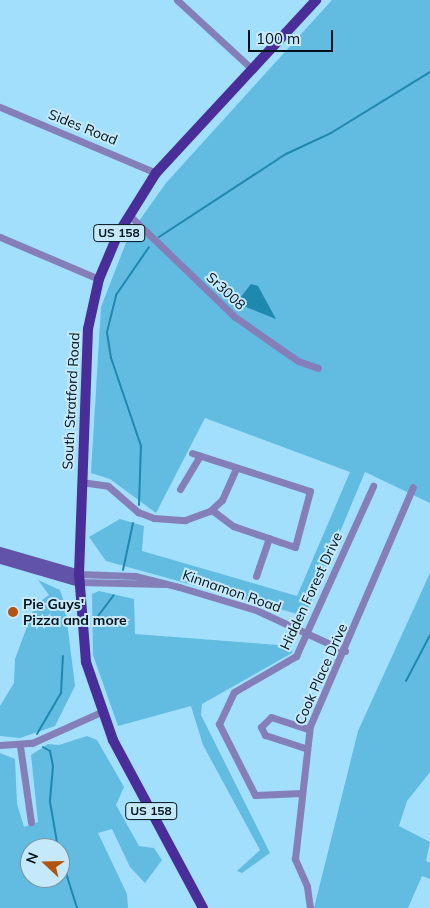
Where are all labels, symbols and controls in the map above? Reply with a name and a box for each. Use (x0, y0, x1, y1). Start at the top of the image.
scale bar (250, 20, 335, 52)
text: 100 m (256, 29, 300, 48)
street label: Sides Road (46, 106, 120, 148)
road number: US 158 (93, 224, 145, 242)
street label: Sr3008 (203, 269, 249, 313)
street label: South Stratford Road (59, 332, 83, 470)
street label: Hidden Forest Drive (276, 530, 346, 652)
street label: Kinnamon Road (180, 566, 284, 616)
place label: Pie Guys' Pizza and more (23, 596, 127, 628)
marker: Pie Guys' Pizza and more (7, 606, 19, 618)
street label: Cook Place Drive (291, 621, 351, 727)
road number: US 158 (125, 801, 177, 820)
north arrow (20, 838, 70, 888)
text: N (22, 850, 42, 866)

